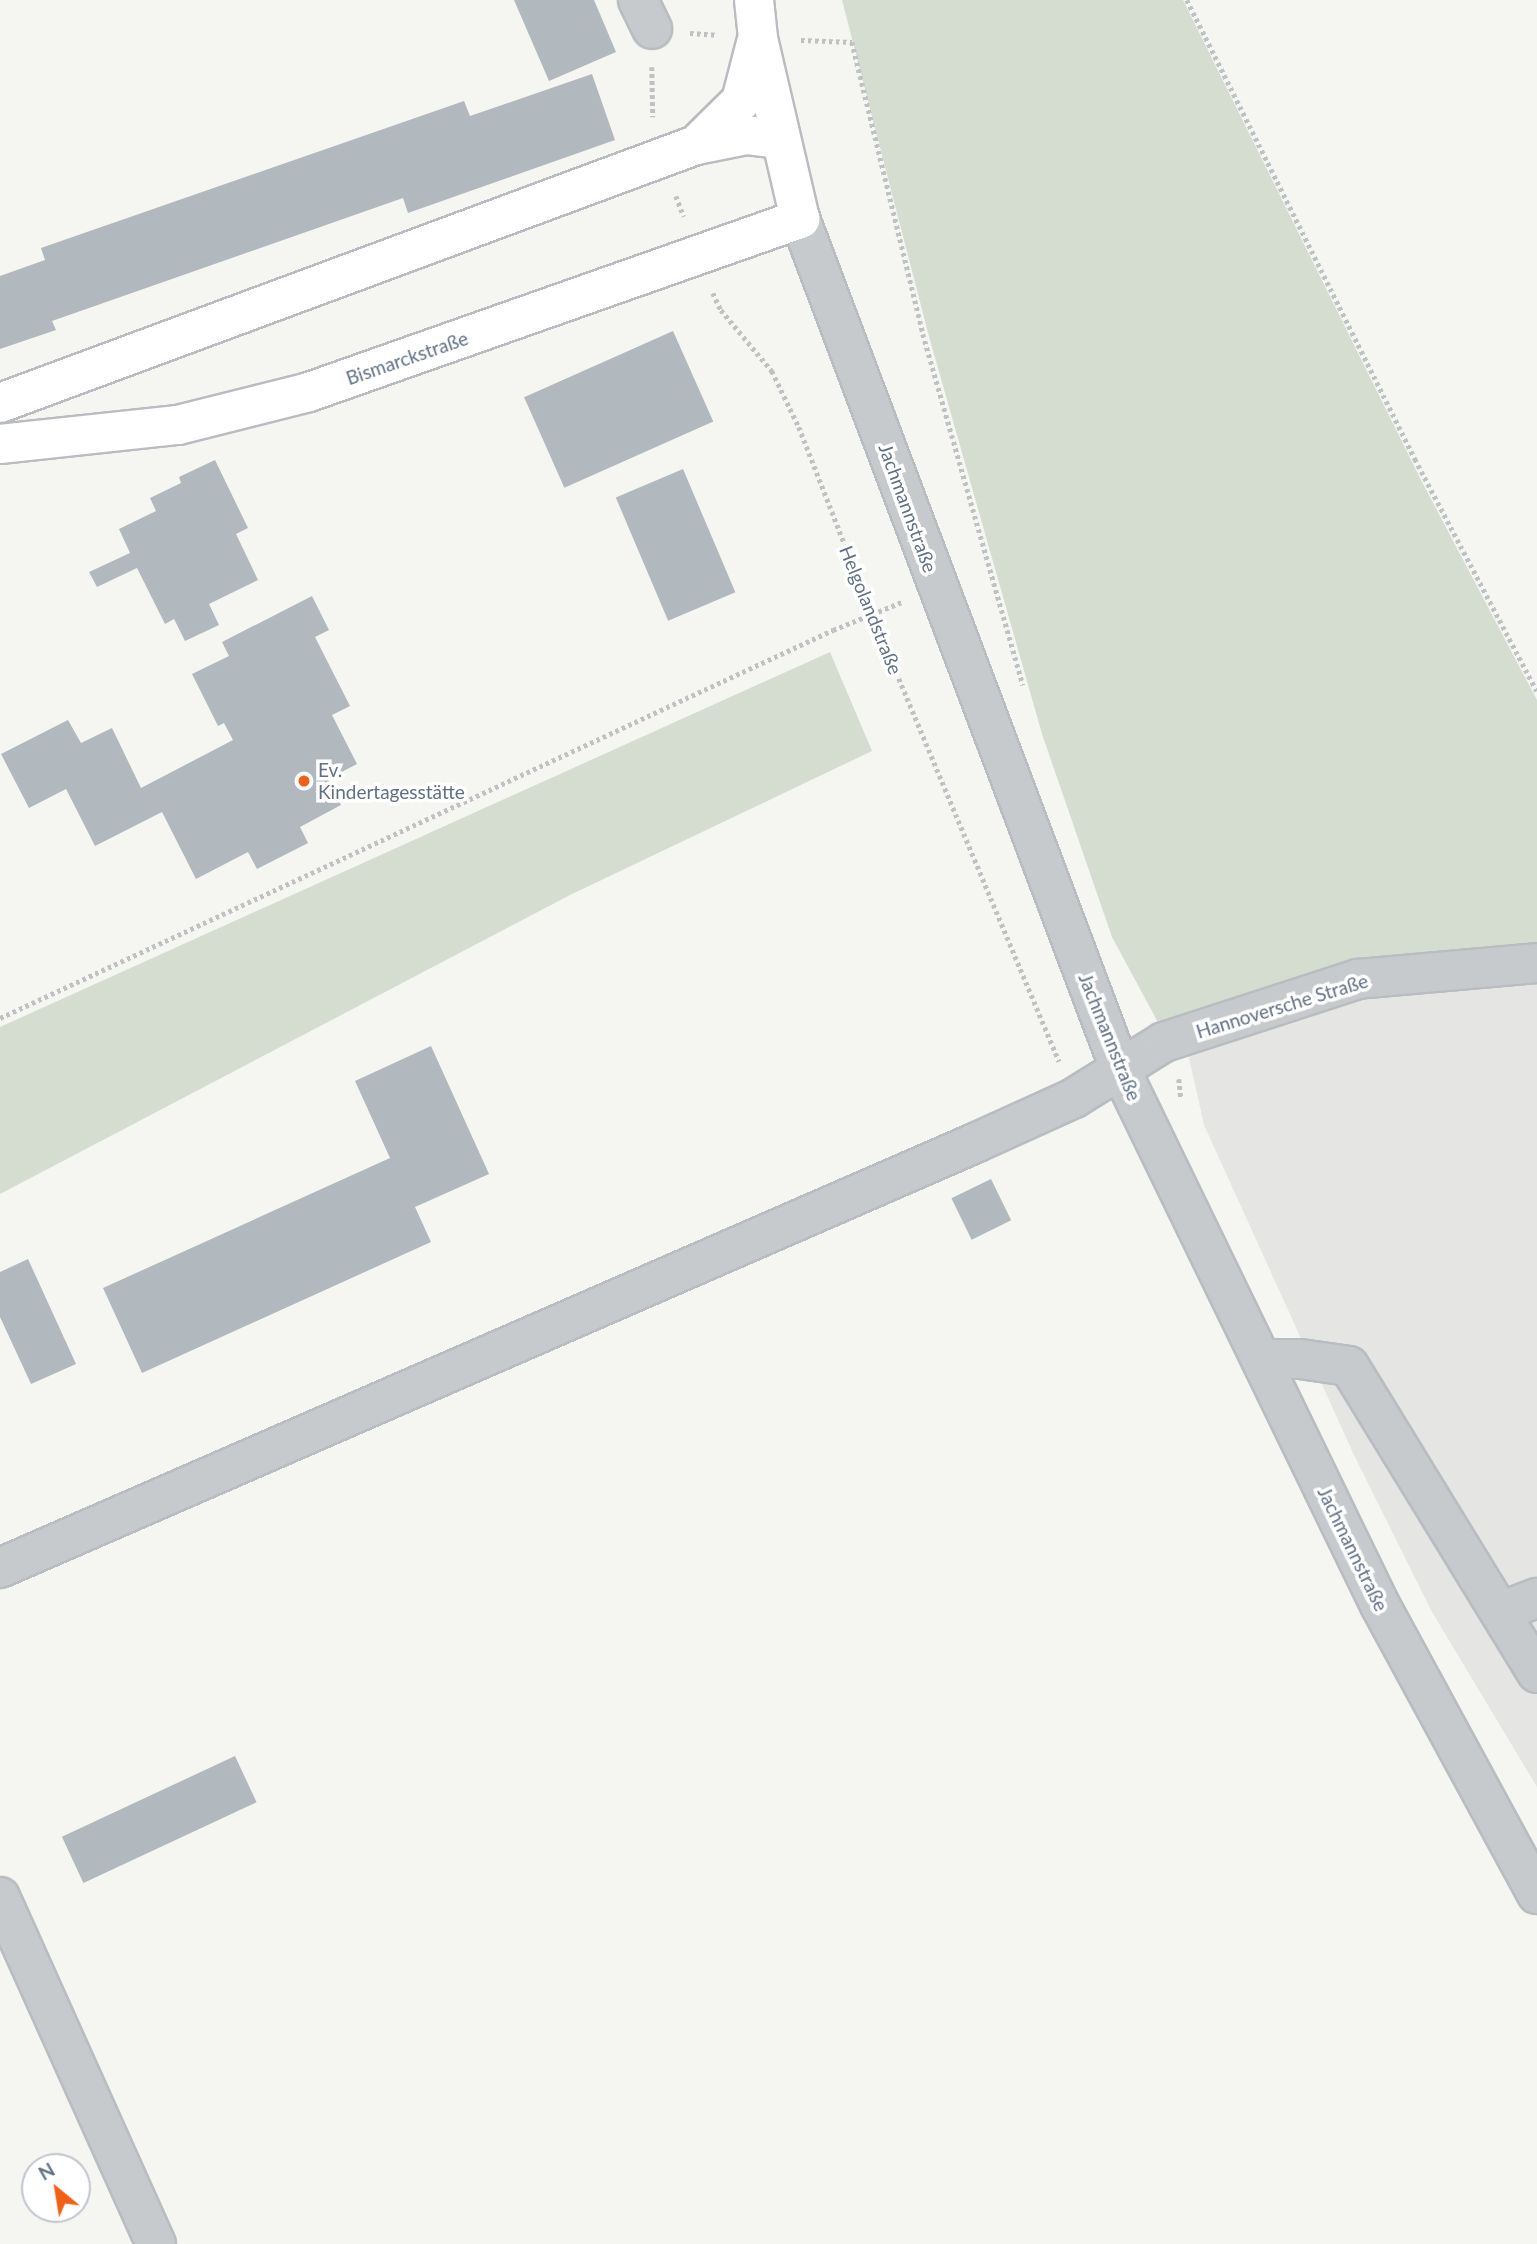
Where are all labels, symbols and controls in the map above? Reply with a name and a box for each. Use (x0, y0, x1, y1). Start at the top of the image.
street label: Bismarckstraße (343, 326, 471, 390)
street label: Jachmannstraße (874, 441, 942, 575)
street label: Helgolandstraße (835, 542, 907, 678)
place label: Ev. Kindertagesstätte (318, 759, 465, 803)
marker: Ev. Kindertagesstätte (296, 773, 312, 789)
street label: Hannoversche Straße (1193, 969, 1371, 1043)
street label: Jachmannstraße (1074, 970, 1146, 1104)
street label: Jachmannstraße (1313, 1483, 1393, 1615)
north arrow (21, 2153, 91, 2223)
text: N (34, 2157, 58, 2185)

